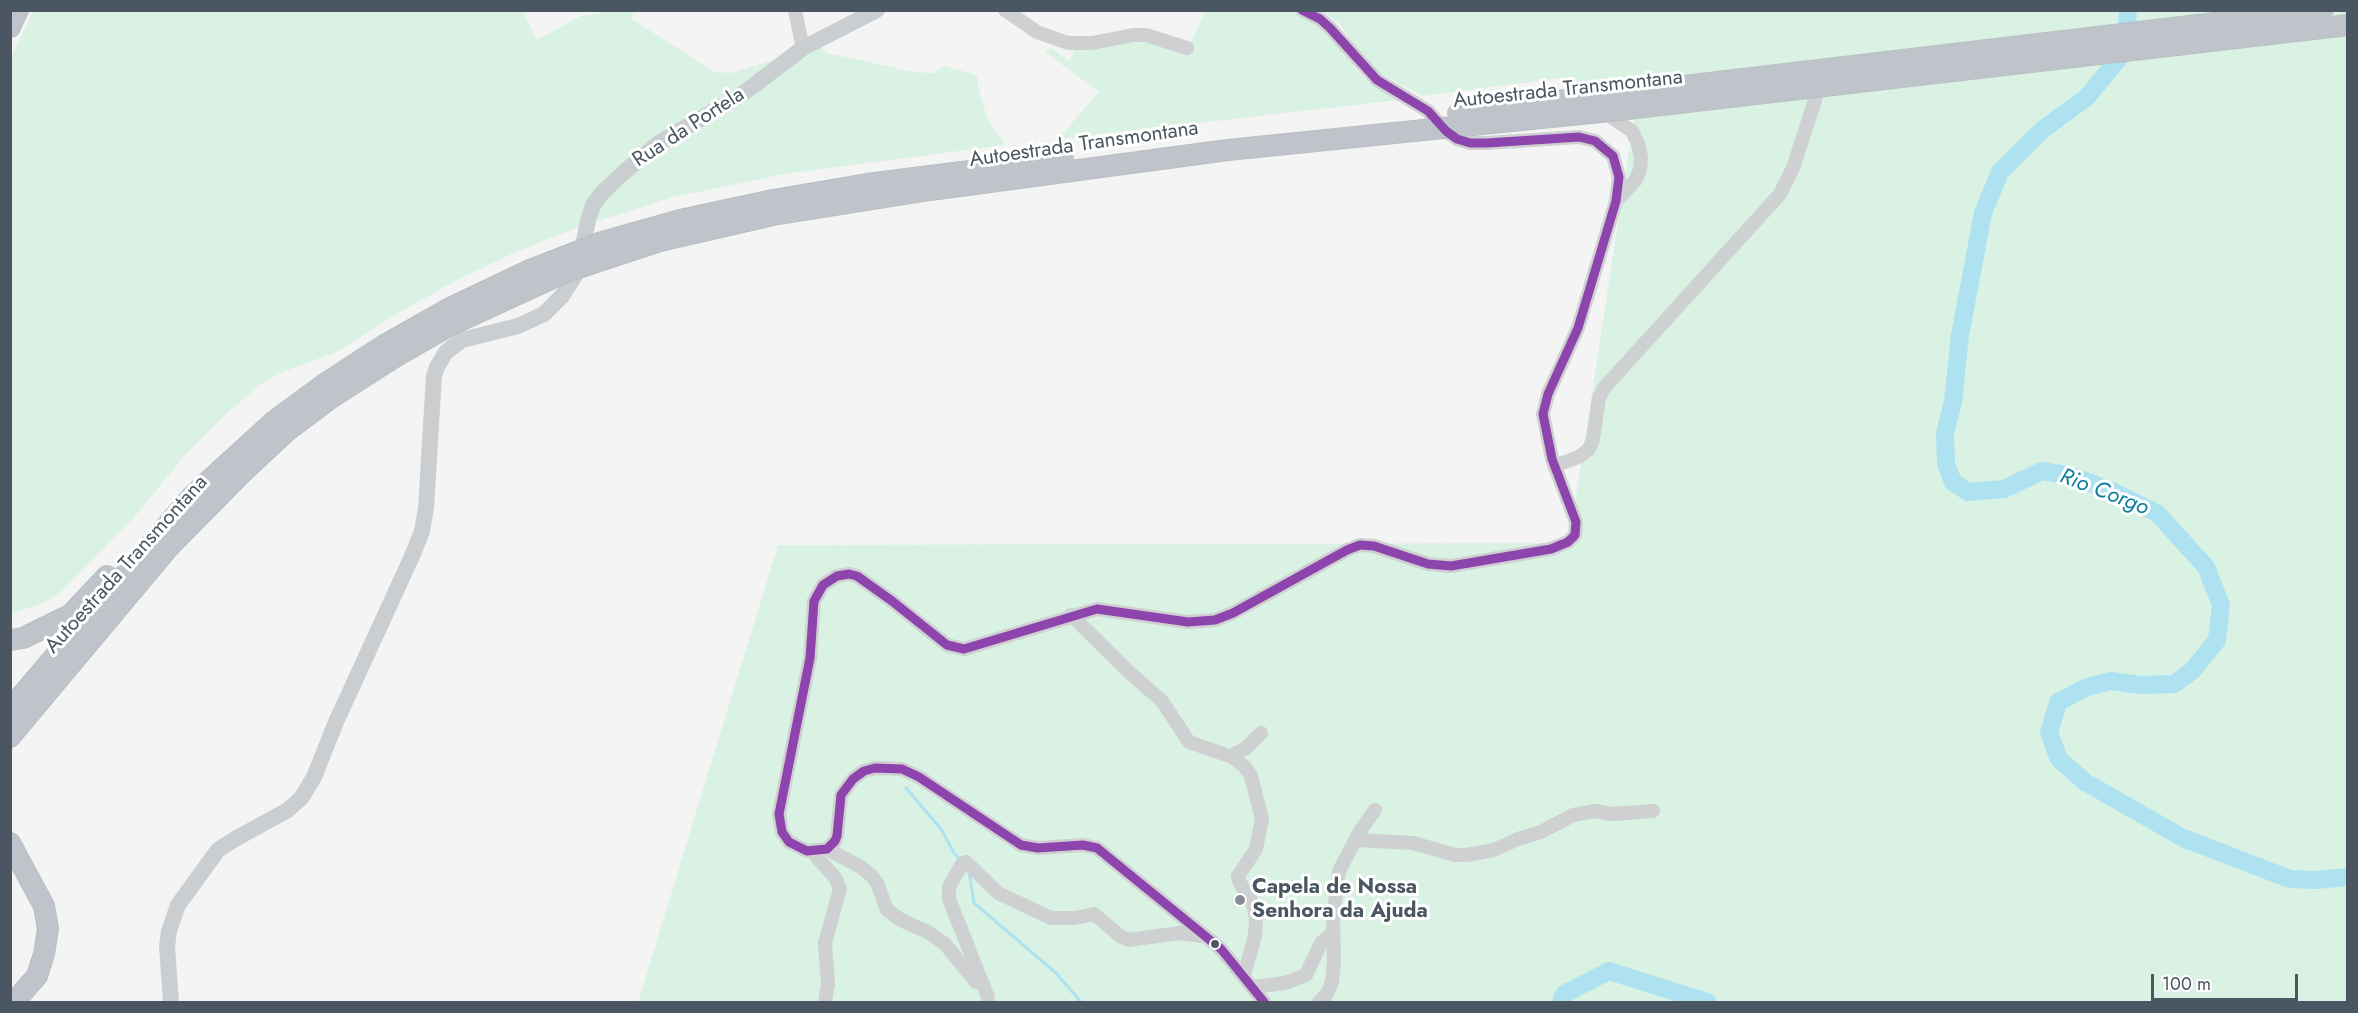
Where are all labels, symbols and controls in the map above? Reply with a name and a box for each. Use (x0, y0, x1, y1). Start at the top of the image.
street label: Autoestrada Transmontana (1452, 65, 1684, 115)
street label: Rua da Portela (629, 83, 749, 173)
street label: Autoestrada Transmontana (968, 116, 1200, 174)
water label: Rio Corgo (2056, 464, 2152, 522)
street label: Autoestrada Transmontana (40, 471, 214, 659)
place label: Capela de Nossa Senhora da Ajuda (1252, 875, 1428, 925)
marker: Capela de Nossa Senhora da Ajuda (1233, 893, 1247, 907)
unlabelled marker (1209, 938, 1221, 950)
scale bar (2154, 962, 2301, 1000)
text: 100 m (2162, 971, 2211, 997)

